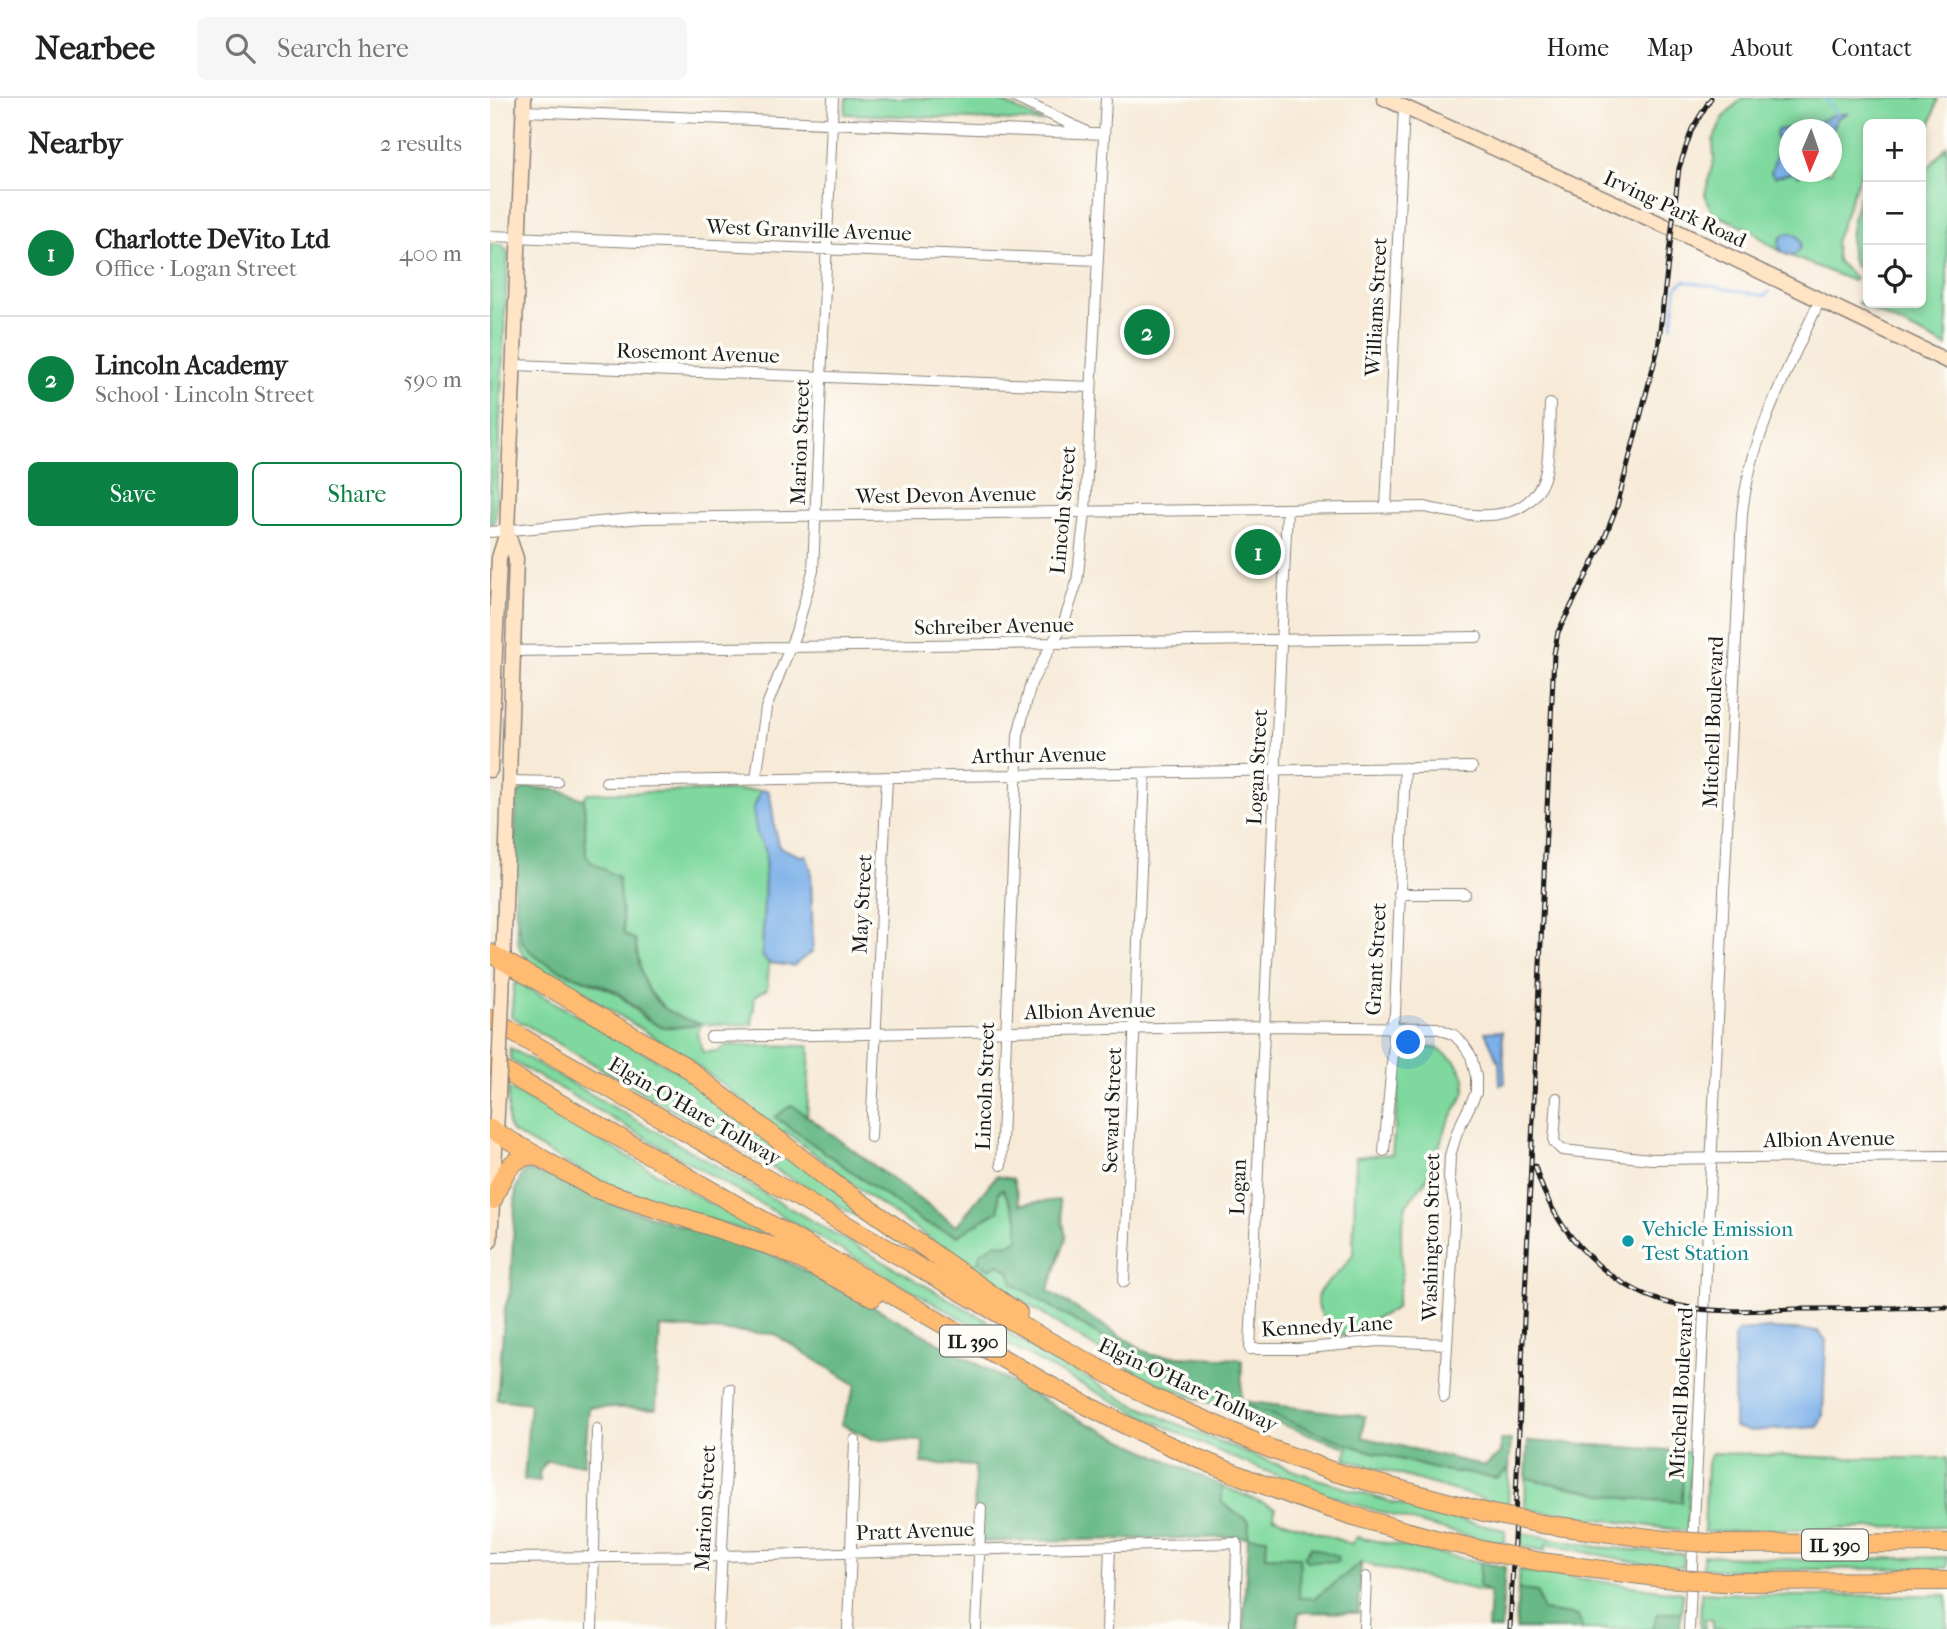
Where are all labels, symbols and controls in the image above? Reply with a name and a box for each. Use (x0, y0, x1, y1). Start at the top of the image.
search box (197, 17, 687, 80)
text: Nearbee (35, 29, 155, 68)
icon: search (221, 29, 259, 67)
text: Search here (277, 33, 409, 64)
text: Home (1547, 34, 1609, 62)
text: Map (1647, 34, 1693, 62)
text: About (1731, 34, 1793, 62)
text: Contact (1831, 34, 1912, 62)
north arrow (1779, 119, 1842, 182)
map controls (1863, 119, 1926, 308)
button: + (1863, 119, 1926, 182)
text: Nearby (28, 126, 123, 161)
text: 2 results (380, 130, 462, 157)
street label: Irving Park Road (1600, 165, 1751, 253)
button: − (1863, 182, 1926, 245)
street label: West Granville Avenue (705, 214, 912, 246)
text: Charlotte DeVito Ltd (95, 224, 330, 255)
street label: Williams Street (1360, 236, 1392, 378)
text: 1 (47, 240, 55, 267)
text: 400 m (399, 240, 462, 267)
button: locate (1863, 245, 1926, 308)
text: Office · Logan Street (95, 255, 297, 282)
pin: 2 (1124, 306, 1170, 358)
street label: Rosemont Avenue (616, 338, 780, 368)
text: Lincoln Academy (95, 350, 288, 381)
text: 2 (45, 366, 57, 393)
text: 590 m (403, 366, 462, 393)
street label: Marion Street (786, 378, 814, 506)
text: School · Lincoln Street (95, 381, 315, 408)
street label: Lincoln Street (1045, 444, 1081, 575)
button: Save (28, 462, 238, 526)
button: Share (252, 462, 462, 526)
street label: West Devon Avenue (854, 481, 1037, 509)
pin: 1 (1235, 526, 1281, 578)
street label: Schreiber Avenue (914, 613, 1074, 639)
street label: Mitchell Boulevard (1698, 635, 1728, 808)
street label: Logan Street (1242, 708, 1272, 826)
street label: Arthur Avenue (970, 742, 1107, 768)
street label: May Street (847, 853, 877, 954)
street label: Grant Street (1361, 901, 1391, 1016)
street label: Albion Avenue (1023, 998, 1156, 1024)
street label: Lincoln Street (971, 1021, 999, 1151)
your location (1391, 1025, 1425, 1059)
street label: Seward Street (1098, 1046, 1126, 1173)
street label: Elgin-O'Hare Tollway (605, 1052, 786, 1171)
street label: Albion Avenue (1762, 1126, 1895, 1152)
street label: Washington Street (1418, 1152, 1444, 1322)
street label: Logan (1225, 1158, 1251, 1216)
place label: Vehicle Emission Test Station (1641, 1217, 1793, 1265)
marker: Vehicle Emission Test Station (1620, 1233, 1636, 1249)
street label: Mitchell Boulevard (1665, 1306, 1698, 1480)
street label: Kennedy Lane (1261, 1311, 1393, 1341)
road number: IL 390 (940, 1326, 1006, 1357)
street label: Elgin-O'Hare Tollway (1095, 1333, 1282, 1437)
street label: Marion Street (690, 1444, 720, 1572)
street label: Pratt Avenue (855, 1517, 975, 1545)
road number: IL 390 (1802, 1530, 1868, 1560)

